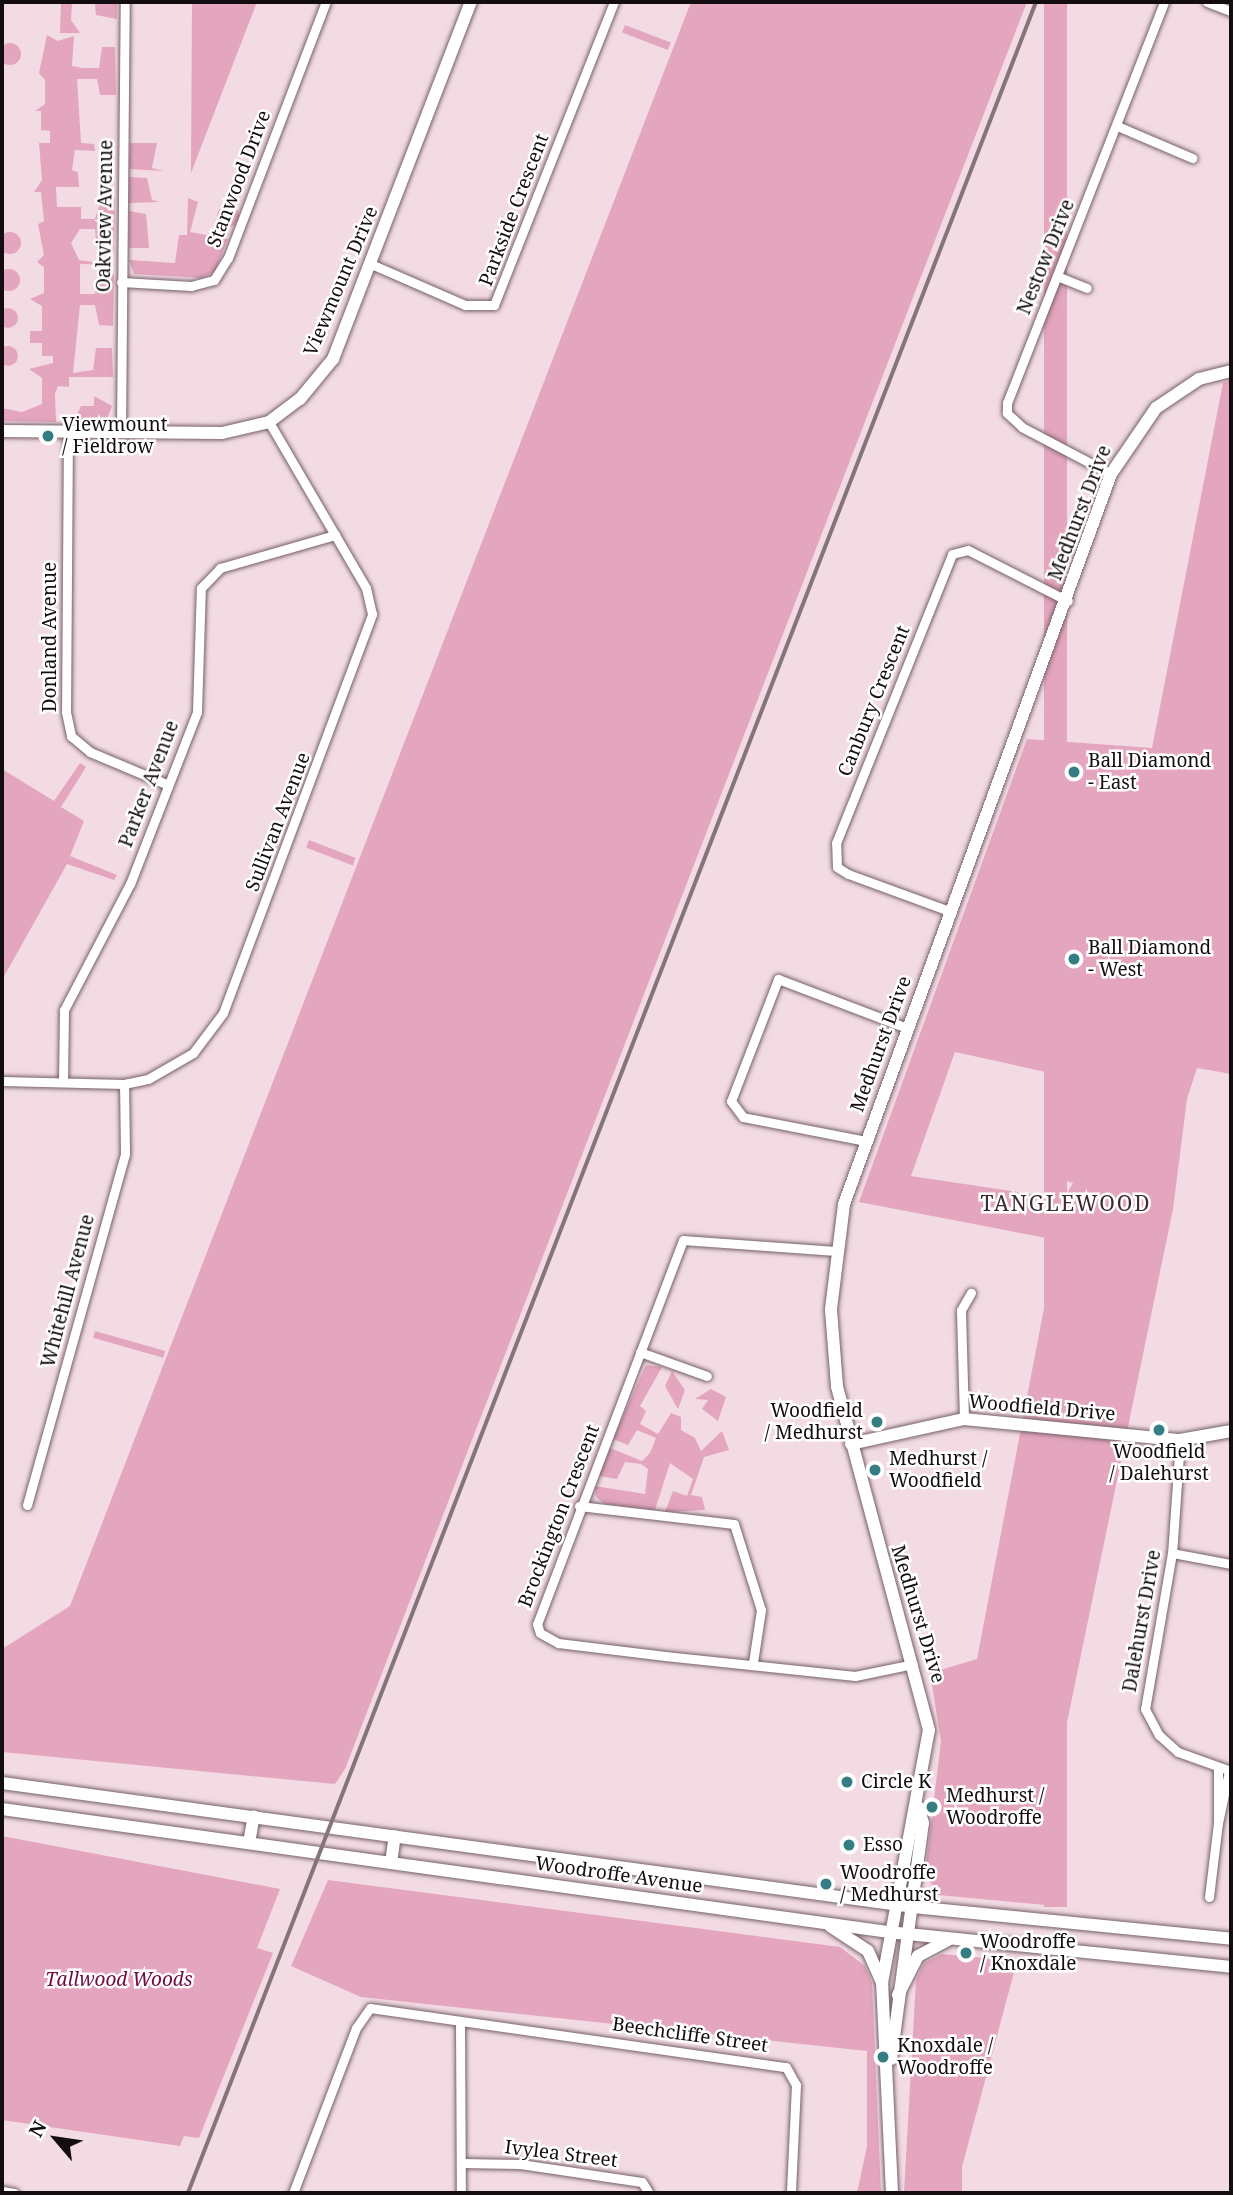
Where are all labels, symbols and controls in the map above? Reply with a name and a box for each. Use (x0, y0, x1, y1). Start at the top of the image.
street label: Stanwood Drive (202, 107, 276, 251)
street label: Parkside Crescent (474, 131, 554, 289)
street label: Oakview Avenue (92, 140, 118, 292)
street label: Nestow Drive (1013, 196, 1079, 318)
street label: Viewmount Drive (299, 203, 383, 359)
place label: Viewmount / Fieldrow (62, 414, 167, 458)
marker: Viewmount / Fieldrow (40, 428, 56, 444)
street label: Medhurst Drive (1044, 442, 1116, 584)
street label: Donland Avenue (39, 562, 61, 712)
street label: Canbury Crescent (833, 622, 915, 780)
street label: Parker Avenue (114, 717, 184, 851)
street label: Sullivan Avenue (241, 749, 315, 895)
place label: Ball Diamond - East (1088, 750, 1211, 794)
marker: Ball Diamond - East (1066, 764, 1082, 780)
place label: Ball Diamond - West (1088, 937, 1211, 981)
marker: Ball Diamond - West (1066, 951, 1082, 967)
street label: Medhurst Drive (846, 973, 916, 1115)
district label: TANGLEWOOD (982, 1190, 1150, 1216)
street label: Whitehill Avenue (37, 1212, 99, 1370)
street label: Woodfield Drive (967, 1390, 1117, 1426)
place label: Woodfield / Medhurst (765, 1400, 863, 1444)
marker: Woodfield / Medhurst (869, 1414, 885, 1430)
street label: Brockington Crescent (514, 1421, 604, 1611)
marker: Woodfield / Dalehurst (1151, 1422, 1167, 1438)
place label: Woodfield / Dalehurst (1109, 1441, 1209, 1485)
place label: Medhurst / Woodfield (889, 1448, 987, 1492)
marker: Medhurst / Woodfield (867, 1462, 883, 1478)
street label: Medhurst Drive (886, 1542, 950, 1686)
street label: Dalehurst Drive (1118, 1548, 1166, 1694)
place label: Circle K (861, 1771, 931, 1793)
marker: Circle K (839, 1774, 855, 1790)
place label: Medhurst / Woodroffe (946, 1785, 1044, 1829)
marker: Medhurst / Woodroffe (924, 1799, 940, 1815)
place label: Esso (863, 1834, 903, 1856)
marker: Esso (841, 1837, 857, 1853)
street label: Woodroffe Avenue (534, 1852, 704, 1898)
place label: Woodroffe / Medhurst (840, 1862, 938, 1906)
marker: Woodroffe / Medhurst (818, 1876, 834, 1892)
place label: Woodroffe / Knoxdale (980, 1931, 1076, 1975)
marker: Woodroffe / Knoxdale (958, 1945, 974, 1961)
park label: Tallwood Woods (45, 1969, 193, 1991)
street label: Beechcliffe Street (611, 2013, 769, 2057)
place label: Knoxdale / Woodroffe (897, 2035, 993, 2079)
marker: Knoxdale / Woodroffe (875, 2049, 891, 2065)
north arrow (21, 2104, 91, 2174)
text: N (23, 2116, 53, 2142)
street label: Ivylea Street (503, 2136, 619, 2172)

